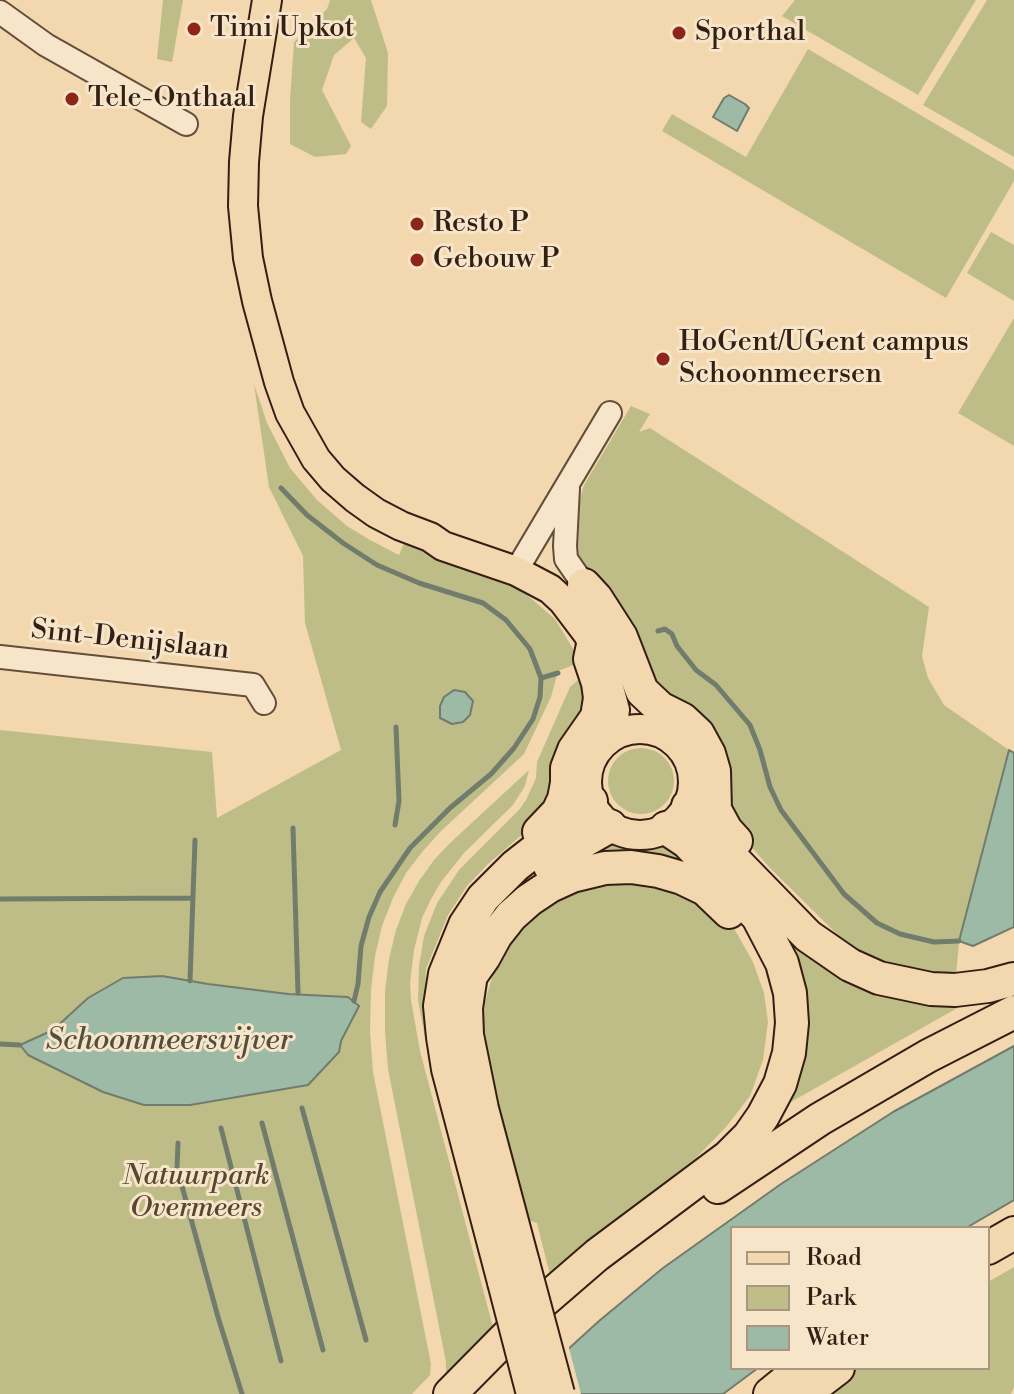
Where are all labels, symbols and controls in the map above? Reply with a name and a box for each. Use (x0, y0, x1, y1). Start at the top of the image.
place label: Timi Upkot (210, 12, 354, 46)
place label: Sporthal (695, 16, 805, 50)
marker: Timi Upkot (185, 20, 203, 38)
marker: Sporthal (670, 24, 688, 42)
place label: Tele-Onthaal (88, 82, 256, 116)
marker: Tele-Onthaal (63, 90, 81, 108)
place label: Resto P (433, 207, 529, 241)
marker: Resto P (408, 215, 426, 233)
place label: Gebouw P (433, 243, 560, 277)
marker: Gebouw P (408, 251, 426, 269)
place label: HoGent/UGent campus Schoonmeersen (679, 326, 969, 392)
marker: HoGent/UGent campus Schoonmeersen (654, 350, 672, 368)
street label: Sint-Denijslaan (29, 614, 231, 668)
water label: Schoonmeersvijver (46, 1024, 292, 1060)
park label: Natuurpark Overmeers (122, 1160, 270, 1226)
legend (730, 1226, 990, 1370)
text: Road (806, 1243, 862, 1273)
text: Park (806, 1283, 856, 1313)
text: Water (806, 1323, 869, 1353)

